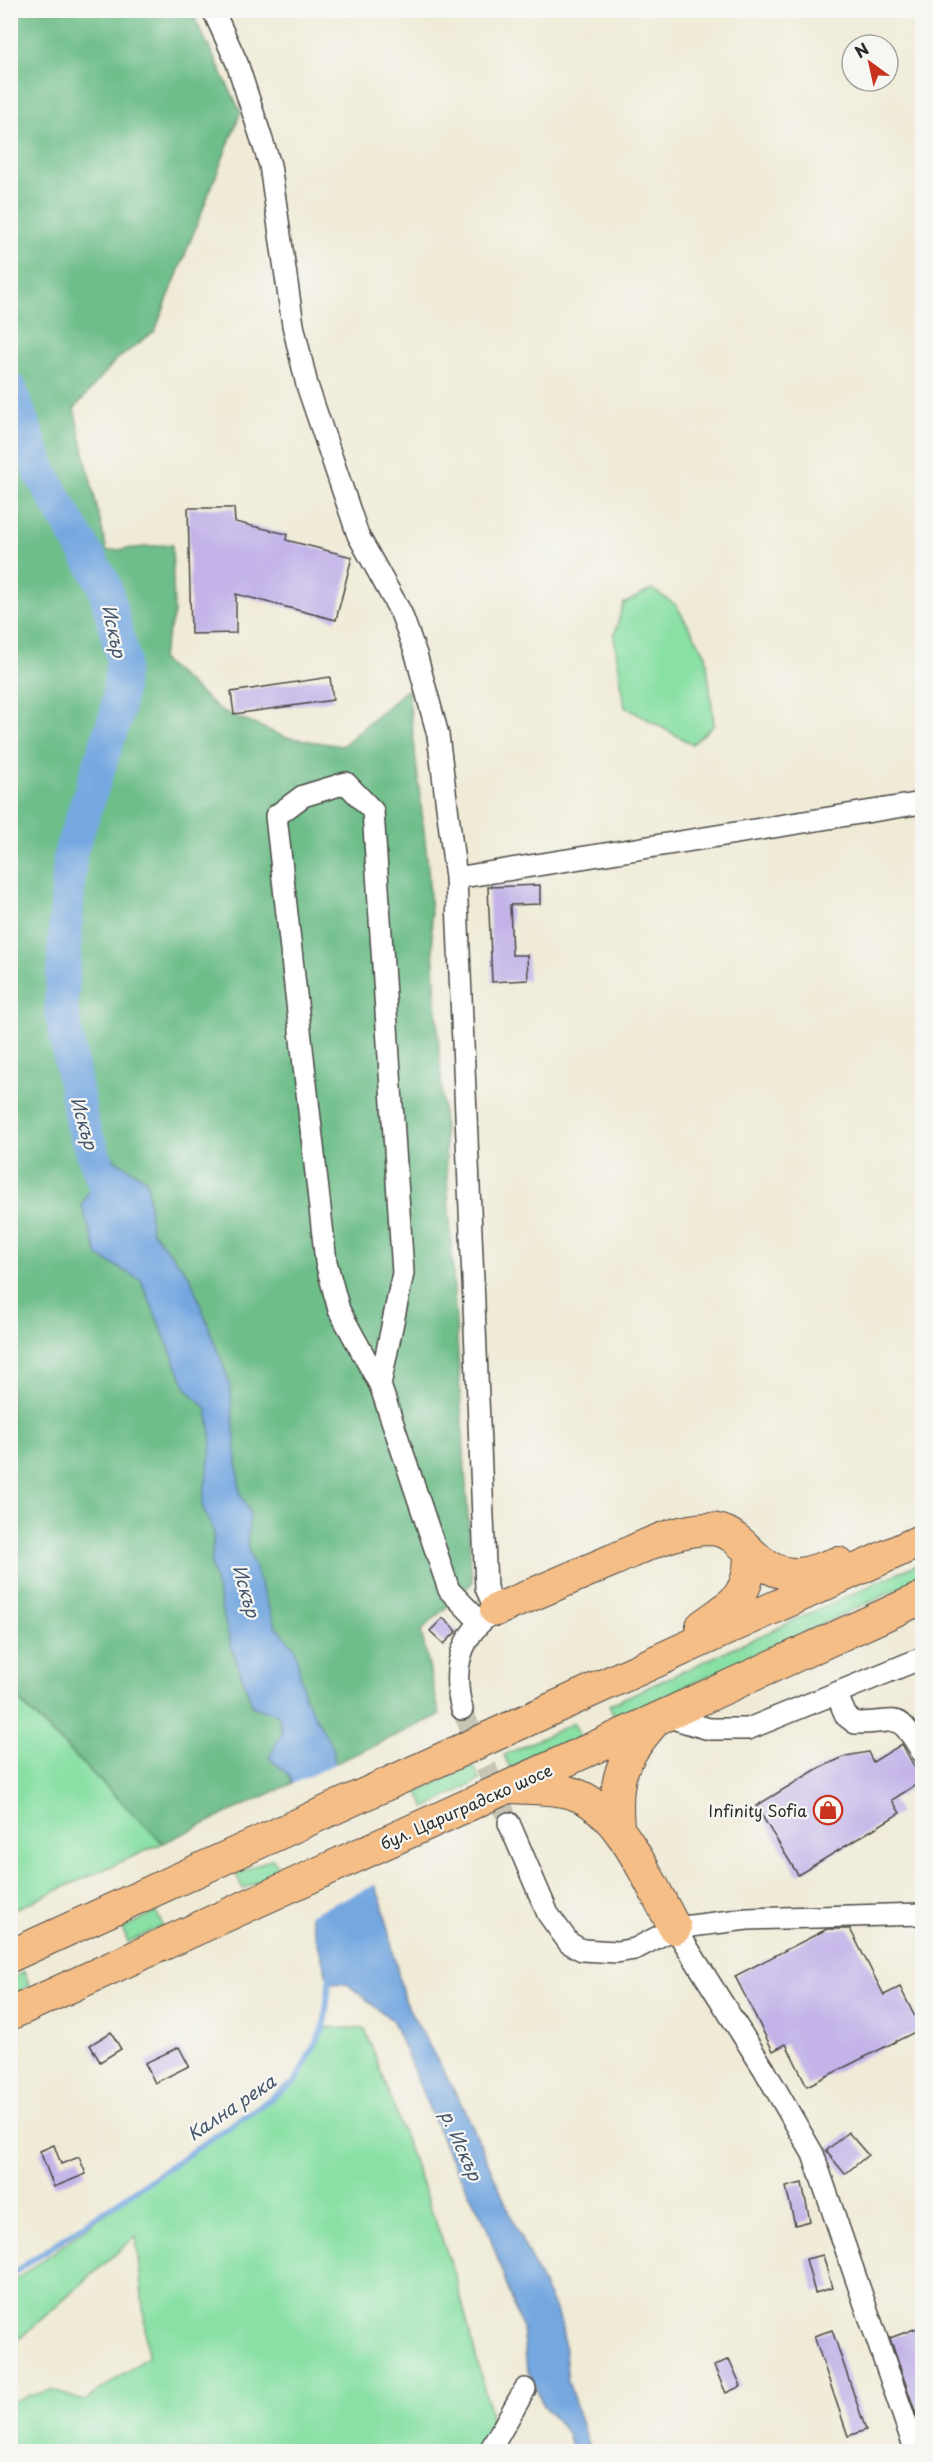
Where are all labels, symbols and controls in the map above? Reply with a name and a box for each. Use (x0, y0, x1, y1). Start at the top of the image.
north arrow (840, 33, 900, 93)
text: N (849, 36, 873, 63)
water label: Искър (96, 602, 134, 661)
water label: Искър (65, 1094, 106, 1154)
water label: Искър (227, 1562, 268, 1622)
street label: бул. Цариградско шосе (376, 1757, 556, 1855)
shop icon: Infinity Sofia (812, 1794, 844, 1826)
place label: Infinity Sofia (709, 1798, 807, 1822)
water label: Кална река (181, 2067, 281, 2147)
water label: р. Искър (435, 2106, 490, 2186)

